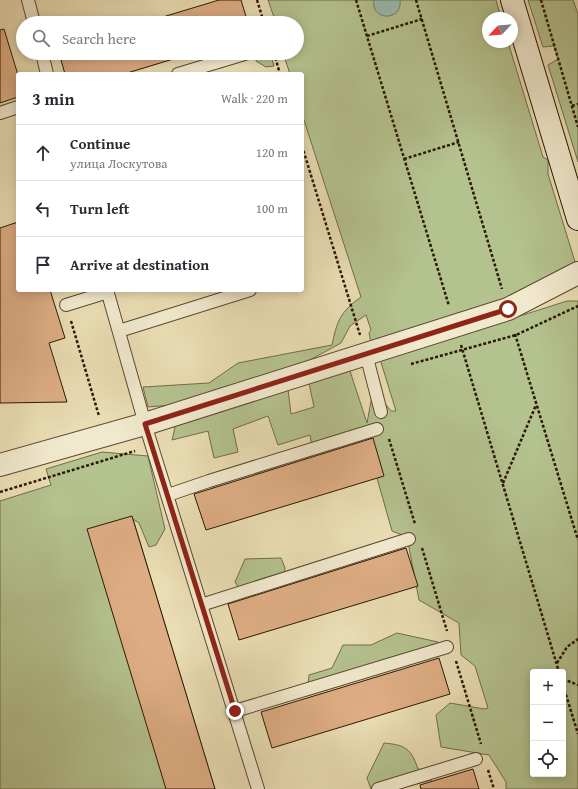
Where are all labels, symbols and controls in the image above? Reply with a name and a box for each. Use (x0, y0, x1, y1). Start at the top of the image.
north arrow (482, 12, 518, 48)
search box (16, 16, 304, 60)
icon: search (30, 27, 52, 49)
text: Search here (62, 28, 136, 49)
text: 3 min (32, 86, 74, 111)
text: Walk · 220 m (221, 89, 288, 108)
text: Continue (70, 133, 131, 154)
icon: ahead (32, 142, 54, 164)
text: 120 m (256, 143, 288, 162)
text: улица Лоскутова (70, 154, 167, 173)
icon: left (32, 198, 54, 220)
text: Turn left (70, 198, 129, 219)
text: 100 m (256, 199, 288, 218)
icon: arrive (32, 254, 54, 276)
text: Arrive at destination (70, 254, 209, 275)
route start (499, 300, 517, 318)
map controls (530, 669, 566, 777)
button: + (530, 669, 566, 705)
route end (226, 702, 244, 720)
button: − (530, 705, 566, 741)
button: locate (530, 741, 566, 777)

